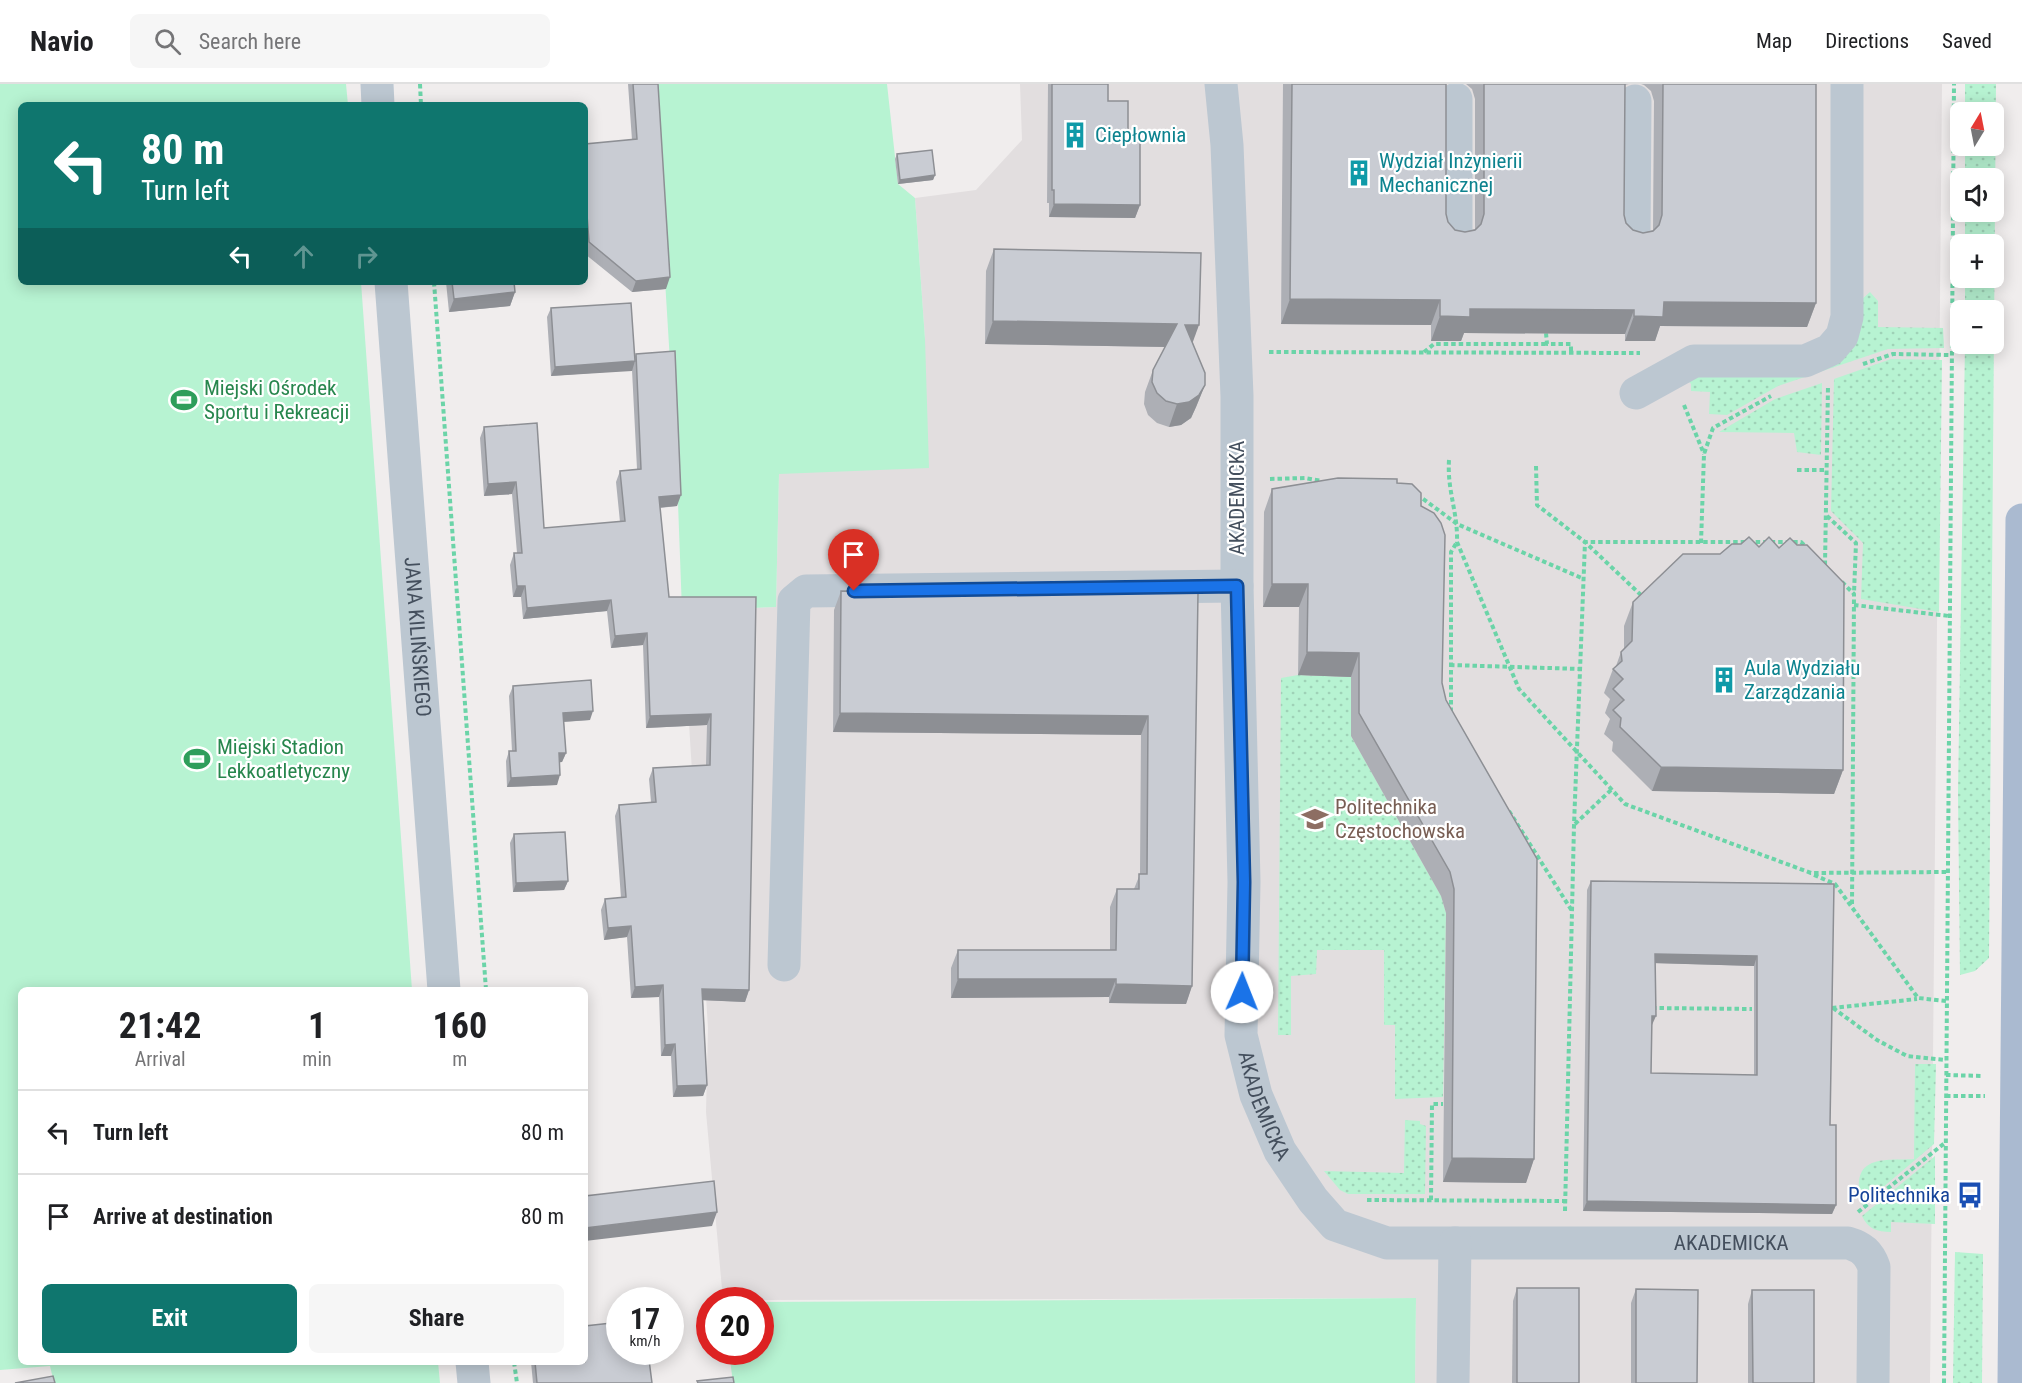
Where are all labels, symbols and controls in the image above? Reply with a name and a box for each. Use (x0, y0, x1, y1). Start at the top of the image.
search box (130, 14, 550, 68)
text: Navio (30, 25, 94, 58)
icon: search (151, 25, 184, 58)
text: Search here (199, 29, 301, 54)
text: Map (1756, 29, 1792, 53)
text: Directions (1825, 29, 1909, 53)
text: Saved (1942, 29, 1992, 53)
north arrow (1950, 102, 2004, 156)
map controls (1950, 102, 2004, 354)
building icon: Ciepłownia (1060, 120, 1090, 150)
place label: Ciepłownia (1095, 123, 1186, 147)
text: 80 m (141, 125, 224, 174)
icon: left (42, 126, 120, 204)
place label: Wydział Inżynierii Mechanicznej (1379, 149, 1522, 197)
building icon: Wydział Inżynierii Mechanicznej (1344, 158, 1374, 188)
button: sound (1950, 168, 2004, 222)
text: Turn left (141, 175, 230, 207)
button: + (1950, 234, 2004, 288)
icon: left (224, 240, 257, 273)
icon: ahead (287, 240, 320, 273)
icon: right (350, 240, 383, 273)
button: − (1950, 300, 2004, 354)
place label: Miejski Ośrodek Sportu i Rekreacji (204, 376, 349, 424)
sports icon: Miejski Ośrodek Sportu i Rekreacji (169, 385, 199, 415)
street label: AKADEMICKA (1225, 441, 1249, 555)
pin (828, 529, 879, 591)
icon: arrive (837, 538, 870, 571)
street label: JANA KILIŃSKIEGO (400, 556, 436, 718)
place label: Aula Wydziału Zarządzania (1744, 656, 1860, 704)
building icon: Aula Wydziału Zarządzania (1709, 665, 1739, 695)
place label: Miejski Stadion Lekkoatletyczny (217, 735, 350, 783)
sports icon: Miejski Stadion Lekkoatletyczny (182, 744, 212, 774)
place label: Politechnika Częstochowska (1335, 795, 1465, 843)
school or university icon: Politechnika Częstochowska (1300, 804, 1330, 834)
position arrow (1210, 960, 1274, 1024)
text: 21:42 (119, 1005, 201, 1047)
text: 1 (308, 1005, 326, 1047)
text: 160 (433, 1005, 487, 1047)
text: Arrival (135, 1047, 186, 1071)
text: min (302, 1047, 332, 1071)
text: m (452, 1047, 467, 1071)
street label: AKADEMICKA (1233, 1049, 1295, 1165)
icon: left (42, 1116, 75, 1149)
text: Turn left (93, 1120, 168, 1145)
text: 80 m (521, 1120, 564, 1145)
bus stop icon: Politechnika (1955, 1180, 1985, 1210)
place label: Politechnika (1848, 1183, 1950, 1207)
icon: arrive (42, 1200, 75, 1233)
text: Arrive at destination (93, 1204, 273, 1229)
text: 80 m (521, 1204, 564, 1229)
street label: AKADEMICKA (1674, 1231, 1789, 1255)
button: Exit (42, 1284, 297, 1353)
button: Share (309, 1284, 564, 1353)
speed limit sign: 20 (696, 1287, 774, 1365)
text: 17 (630, 1301, 660, 1336)
text: km/h (630, 1332, 660, 1350)

